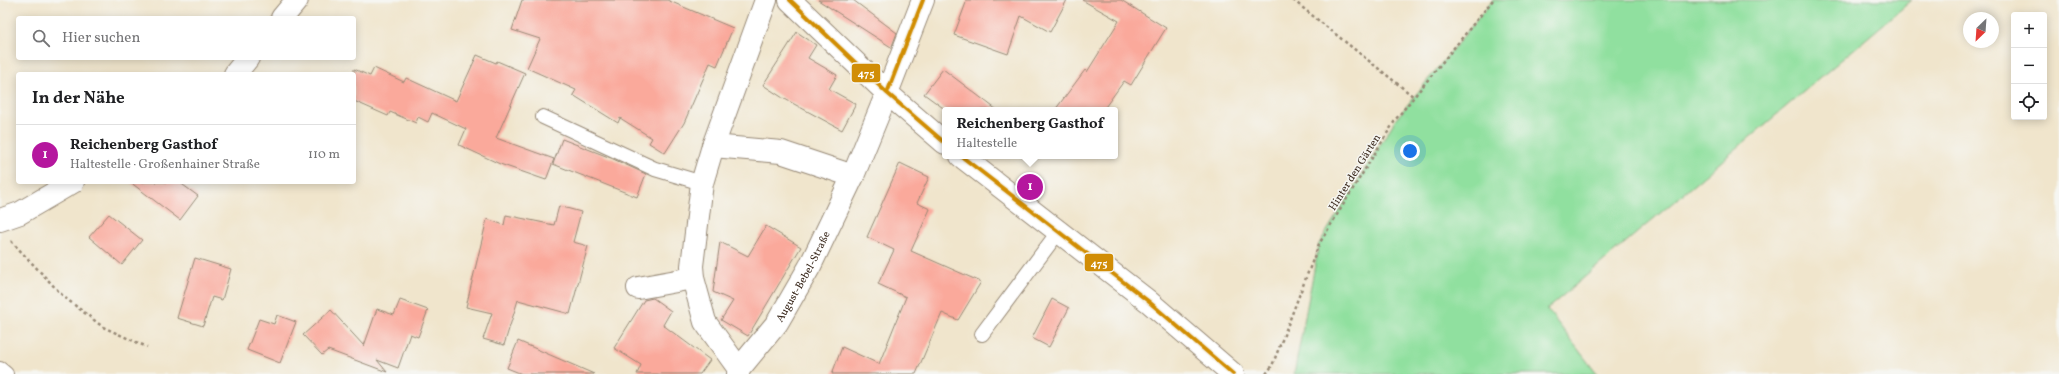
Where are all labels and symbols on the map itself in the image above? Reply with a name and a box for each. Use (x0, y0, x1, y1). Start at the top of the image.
north arrow (1963, 12, 1999, 48)
line badge: 475 (851, 63, 881, 83)
text: 475 (857, 67, 875, 82)
street label: Hinter den Gärten (1326, 131, 1385, 214)
your location (1400, 141, 1420, 161)
pin: 1 (1017, 172, 1043, 202)
street label: August-Bebel-Straße (773, 229, 835, 325)
line badge: 475 (1084, 253, 1114, 272)
text: 475 (1090, 257, 1108, 272)

